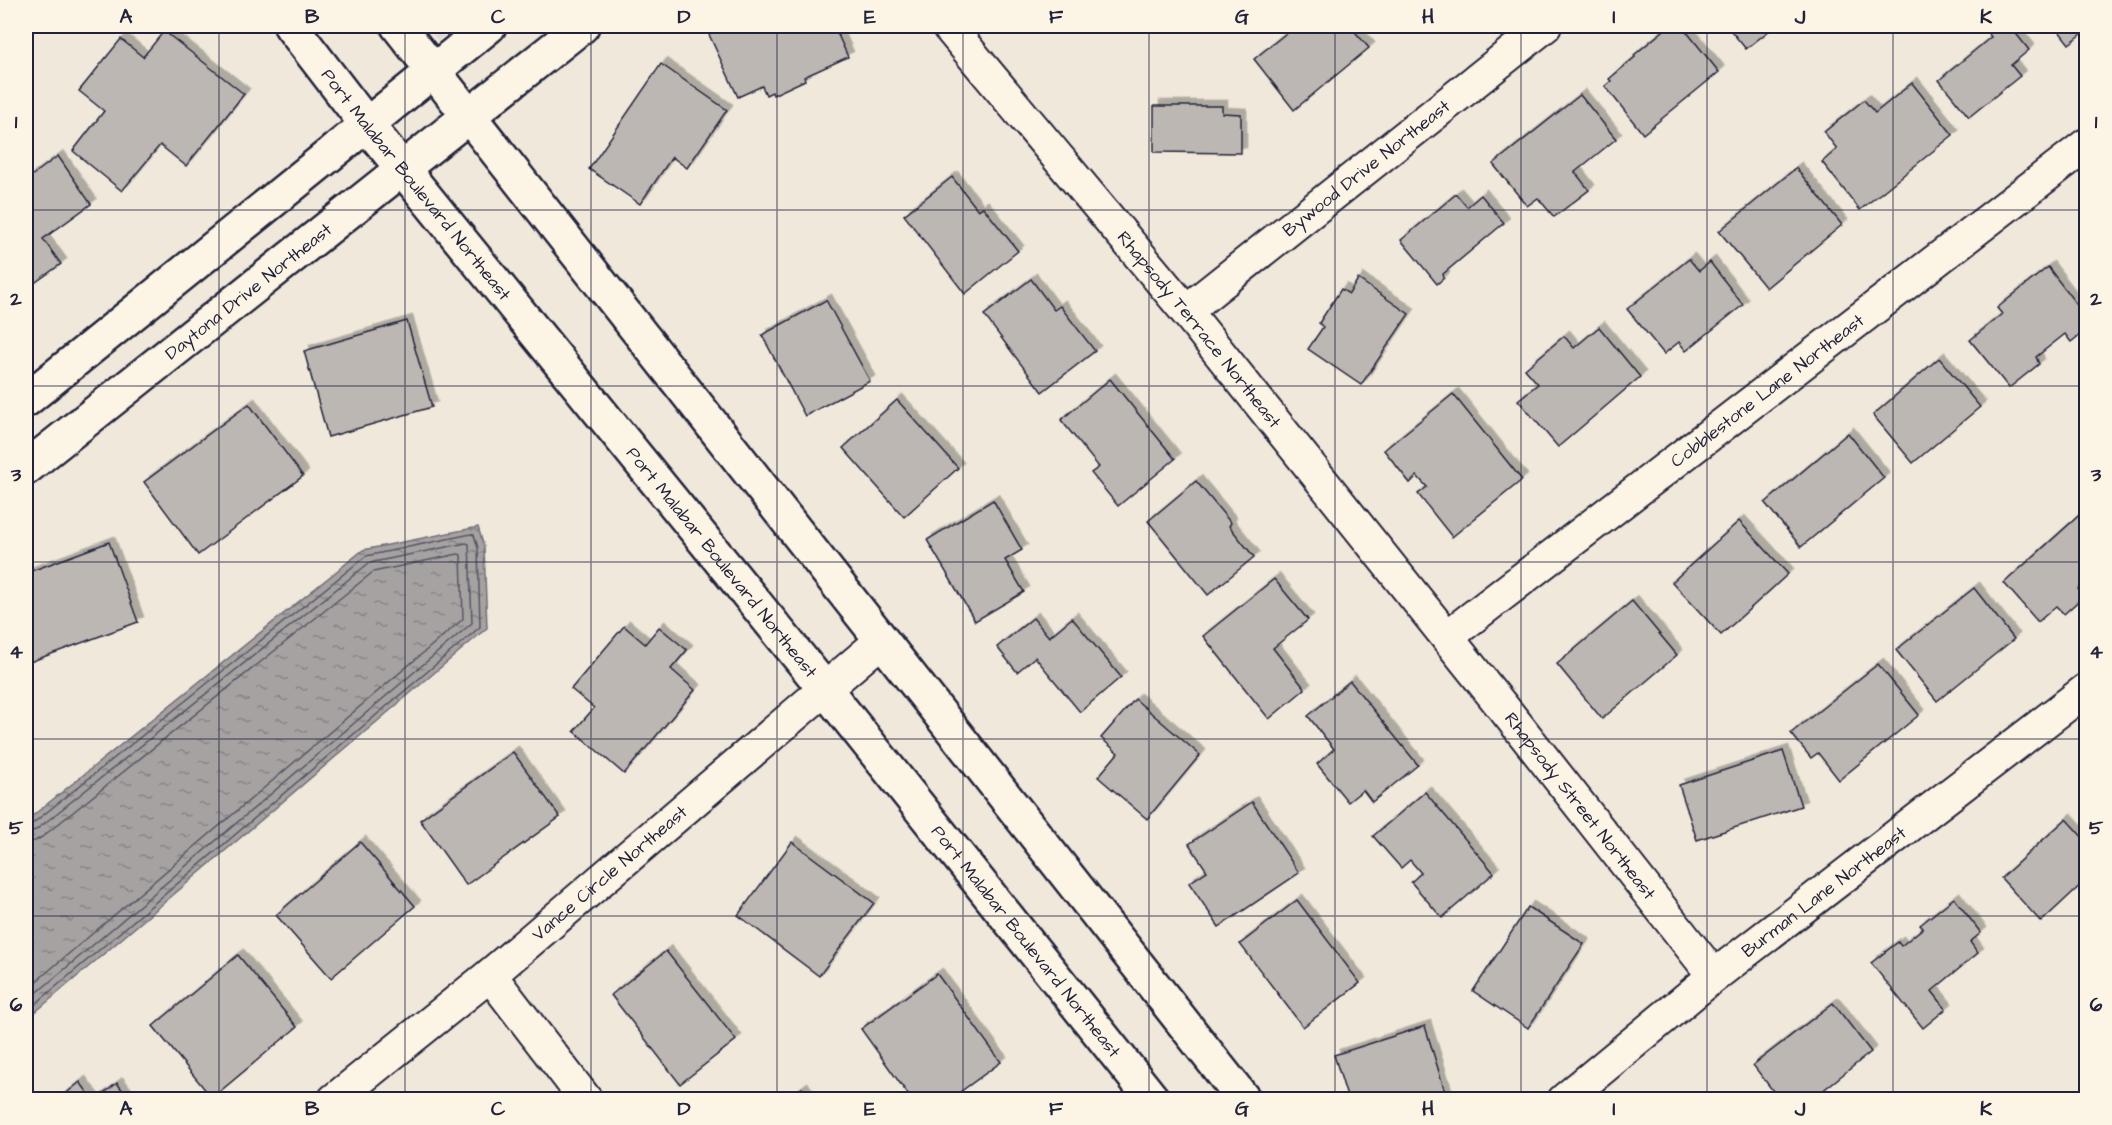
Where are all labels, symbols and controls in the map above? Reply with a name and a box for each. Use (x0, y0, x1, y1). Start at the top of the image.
text: A (120, 3, 133, 31)
text: B (305, 3, 320, 31)
text: C (491, 3, 506, 31)
text: D (678, 3, 691, 31)
text: E (864, 3, 876, 31)
text: F (1049, 3, 1064, 31)
text: G (1235, 3, 1249, 31)
text: H (1422, 3, 1434, 31)
text: I (1612, 3, 1616, 31)
text: J (1794, 3, 1806, 31)
text: K (1980, 3, 1993, 31)
street label: Port Malabar Boulevard Northeast (316, 63, 518, 306)
street label: Bywood Drive Northeast (1277, 93, 1456, 242)
text: 1 (15, 108, 18, 136)
text: 1 (2095, 108, 2098, 136)
street label: Daytona Drive Northeast (160, 217, 338, 365)
street label: Rhapsody Terrace Northeast (1112, 225, 1288, 434)
text: 2 (9, 285, 22, 313)
text: 2 (2089, 285, 2102, 313)
street label: Cobblestone Lane Northeast (1665, 307, 1870, 473)
street label: Port Malabar Boulevard Northeast (621, 441, 824, 684)
text: 3 (10, 461, 22, 489)
text: 3 (2090, 461, 2102, 489)
text: 4 (9, 638, 23, 666)
text: 4 (2089, 638, 2103, 666)
street label: Rhapsody Street Northeast (1499, 707, 1662, 905)
street label: Vance Circle Northeast (526, 799, 693, 947)
text: 5 (9, 814, 24, 842)
text: 5 (2089, 814, 2104, 842)
street label: Port Malabar Boulevard Northeast (926, 820, 1127, 1063)
street label: Burman Lane Northeast (1736, 820, 1912, 963)
text: 6 (10, 991, 23, 1019)
text: 6 (2090, 991, 2103, 1019)
text: A (120, 1095, 133, 1123)
text: B (305, 1095, 320, 1123)
text: C (491, 1095, 506, 1123)
text: D (678, 1095, 691, 1123)
text: E (864, 1095, 876, 1123)
text: F (1049, 1095, 1064, 1123)
text: G (1235, 1095, 1249, 1123)
text: H (1422, 1095, 1434, 1123)
text: I (1612, 1095, 1616, 1123)
text: J (1794, 1095, 1806, 1123)
text: K (1980, 1095, 1993, 1123)

